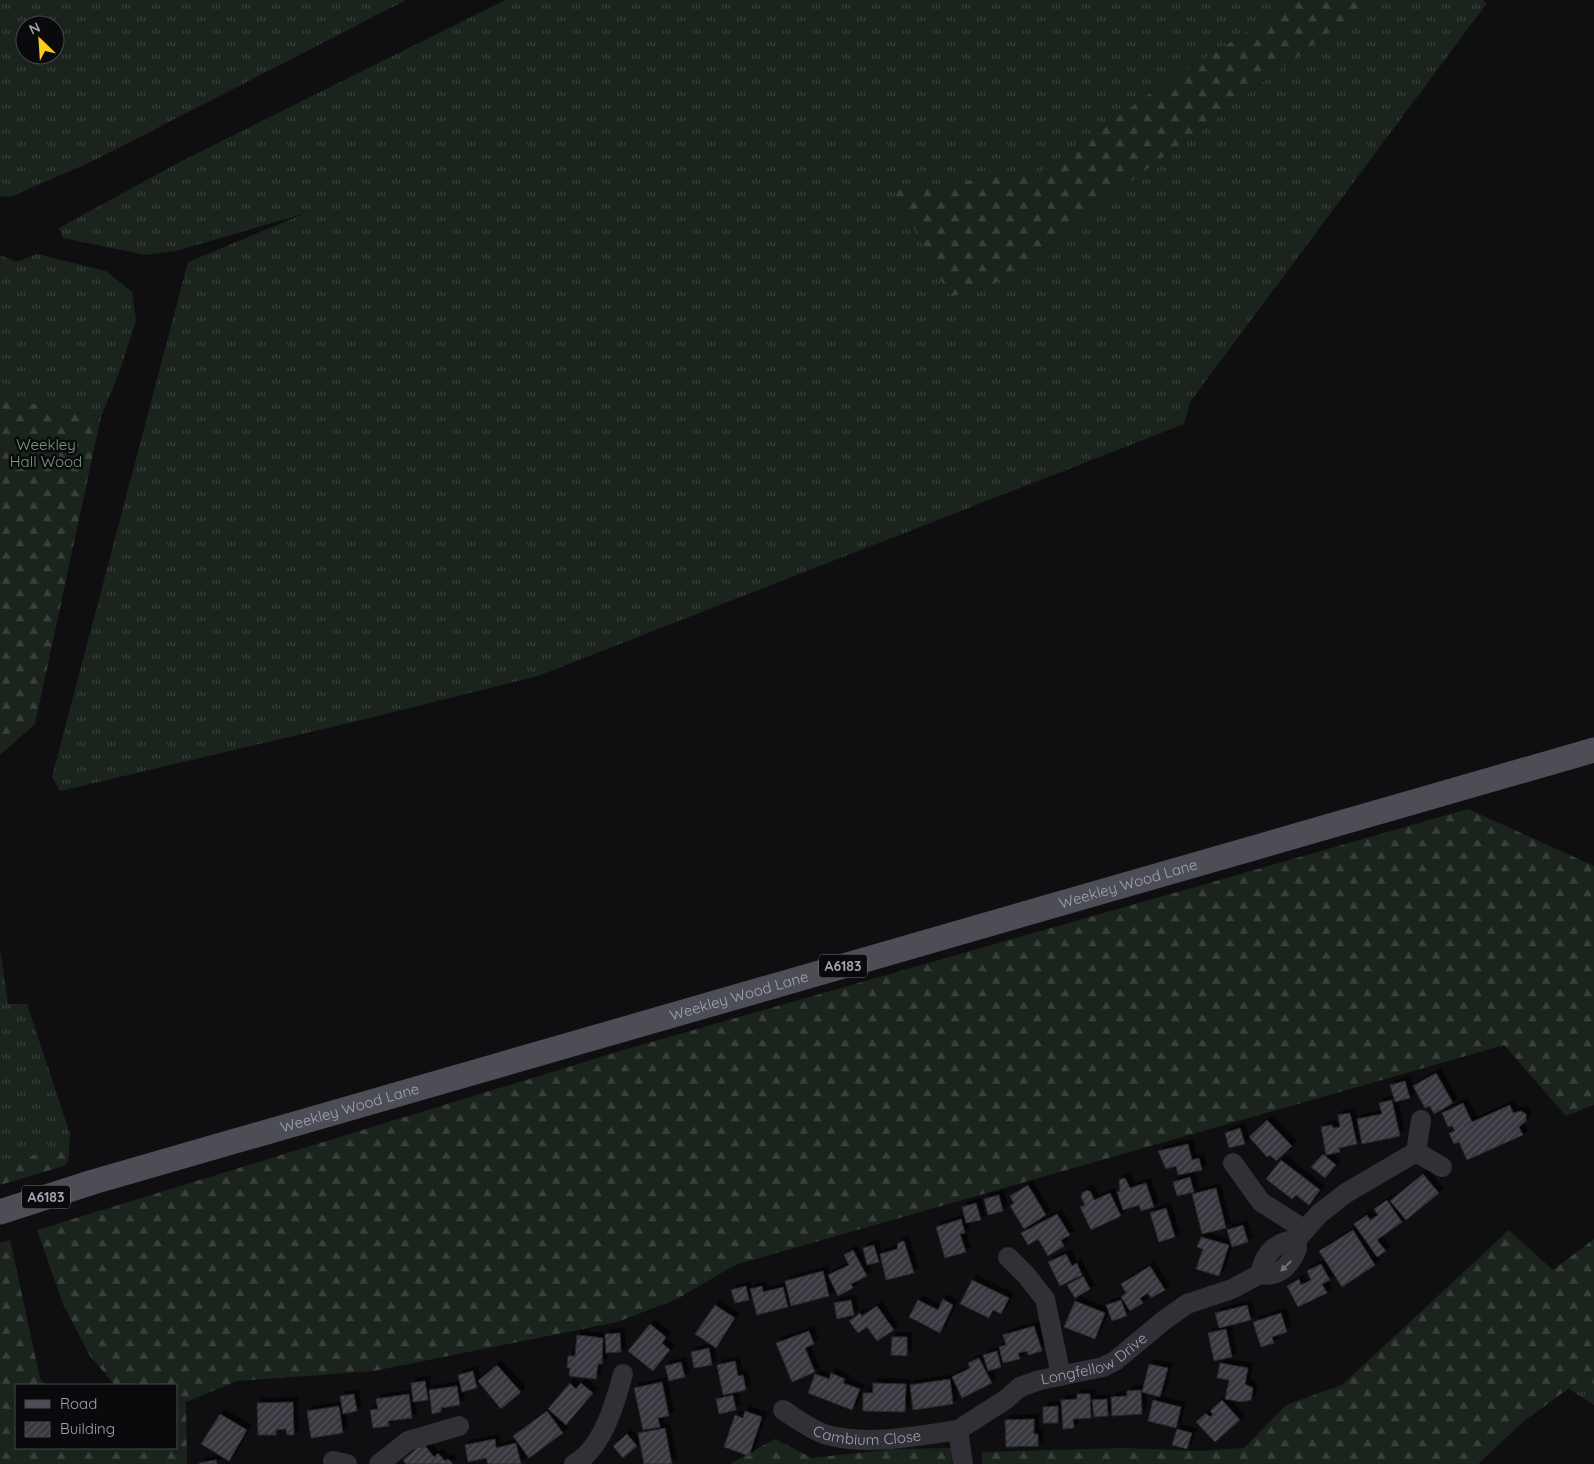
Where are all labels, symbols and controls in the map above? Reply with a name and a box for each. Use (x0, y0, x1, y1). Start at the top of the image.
north arrow (15, 15, 65, 65)
text: N (26, 18, 43, 39)
park label: Weekley Hall Wood (10, 435, 82, 471)
street label: Weekley Wood Lane (1057, 855, 1200, 913)
road number: A6183 (819, 954, 867, 978)
street label: Weekley Wood Lane (667, 967, 810, 1025)
street label: Weekley Wood Lane (278, 1079, 421, 1137)
road number: A6183 (22, 1186, 70, 1208)
one-way arrow (1281, 1259, 1293, 1271)
street label: Longfellow Drive (1039, 1328, 1151, 1389)
legend (15, 1384, 178, 1449)
text: Road (60, 1394, 97, 1413)
text: Building (60, 1419, 115, 1438)
street label: Cambium Close (810, 1421, 922, 1449)

